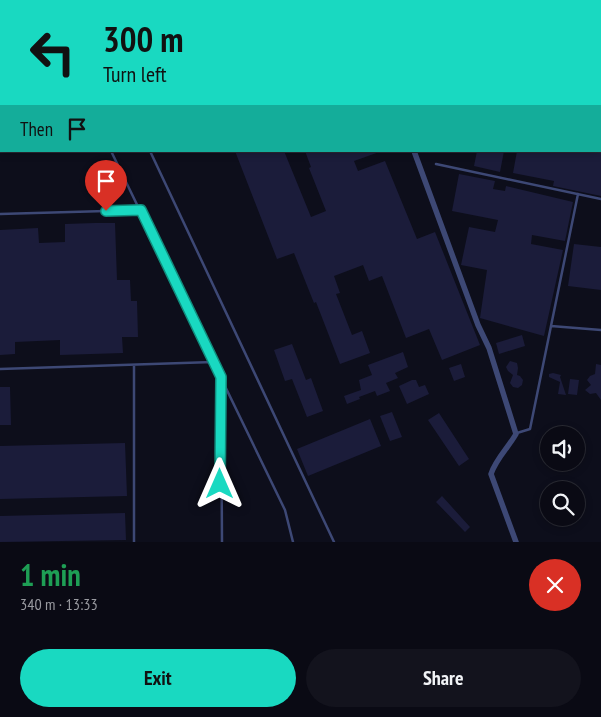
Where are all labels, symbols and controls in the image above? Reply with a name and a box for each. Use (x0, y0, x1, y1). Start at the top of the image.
text: 300 m (103, 16, 184, 62)
icon: left (20, 20, 85, 85)
text: Turn left (103, 60, 167, 88)
icon: arrive (63, 115, 91, 143)
text: Then (20, 117, 53, 141)
pin (85, 160, 127, 211)
icon: arrive (92, 167, 120, 195)
map controls (540, 426, 585, 526)
button: sound (540, 426, 585, 471)
position arrow (193, 457, 245, 509)
button: search (540, 481, 585, 526)
text: 1 min (20, 555, 81, 594)
button: close (529, 559, 581, 611)
text: 340 m · 13:33 (20, 594, 98, 614)
button: Exit (20, 649, 296, 707)
button: Share (306, 649, 581, 707)

